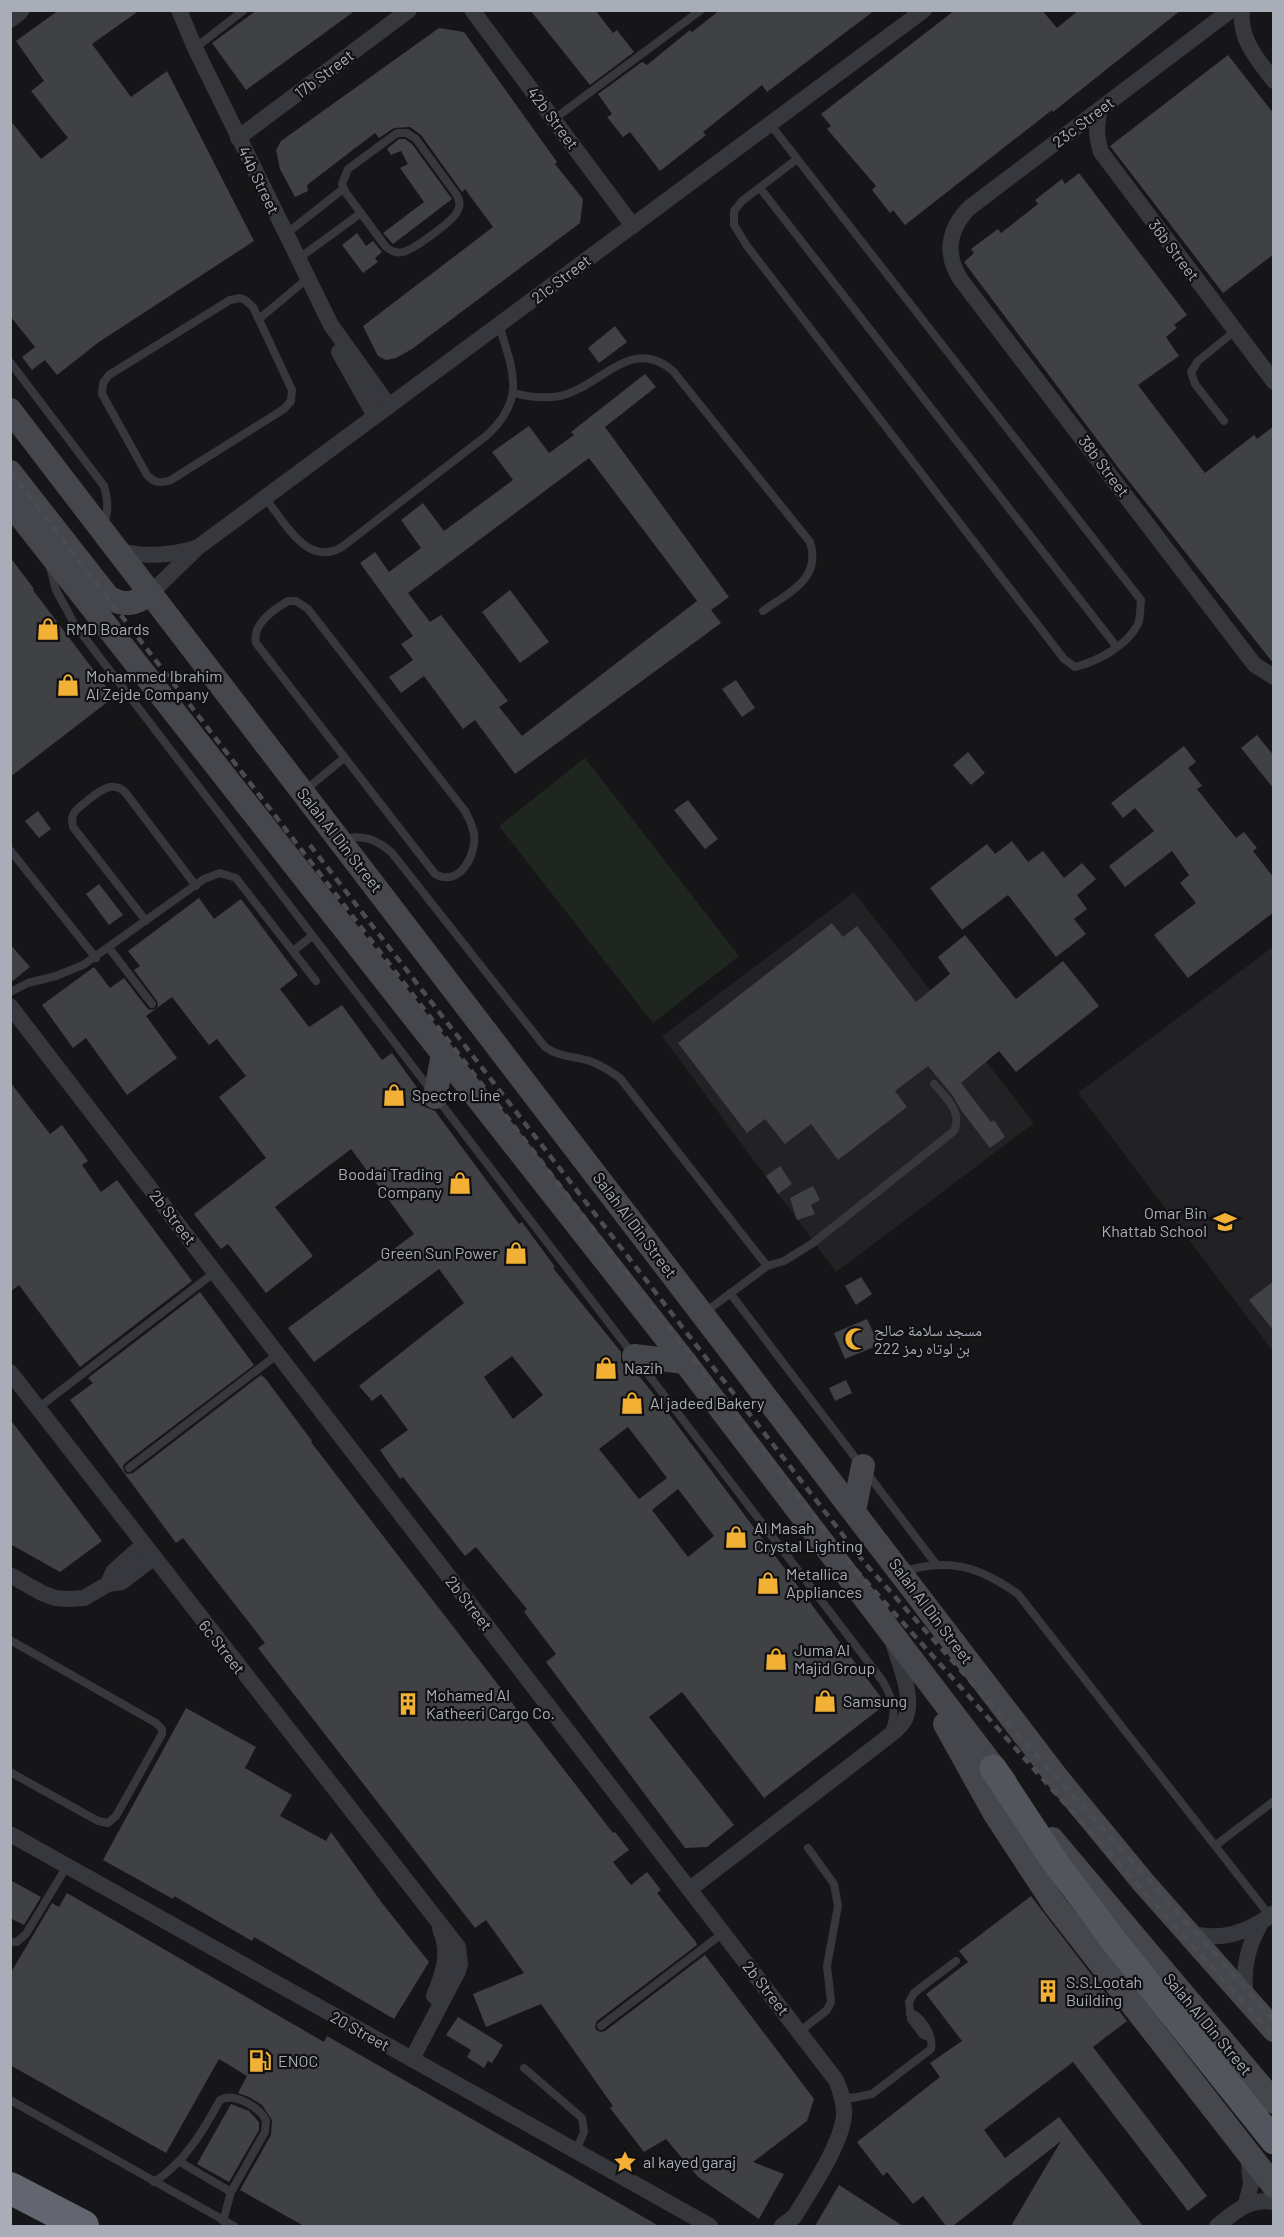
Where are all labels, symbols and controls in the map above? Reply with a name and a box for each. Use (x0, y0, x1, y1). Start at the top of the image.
street label: 17b Street (291, 45, 357, 102)
street label: 42b Street (524, 83, 583, 153)
street label: 23c Street (1048, 92, 1117, 151)
street label: 44b Street (235, 143, 284, 217)
street label: 36b Street (1145, 215, 1204, 284)
street label: 21c Street (527, 250, 594, 307)
street label: 38b Street (1075, 431, 1134, 500)
shop icon: RMD Boards (35, 616, 61, 642)
place label: RMD Boards (66, 619, 149, 638)
place label: Mohammed Ibrahim Al Zejde Company (86, 666, 223, 703)
shop icon: Mohammed Ibrahim Al Zejde Company (55, 672, 81, 698)
street label: Salah Al Din Street (294, 784, 387, 896)
shop icon: Spectro Line (381, 1082, 407, 1108)
place label: Spectro Line (412, 1085, 501, 1104)
place label: Boodai Trading Company (338, 1164, 443, 1201)
street label: Salah Al Din Street (590, 1168, 681, 1281)
shop icon: Boodai Trading Company (447, 1170, 473, 1196)
street label: 2b Street (146, 1186, 201, 1248)
place label: Omar Bin Khattab School (1101, 1203, 1207, 1240)
school or university icon: Omar Bin Khattab School (1212, 1209, 1238, 1235)
shop icon: Green Sun Power (503, 1240, 529, 1266)
place label: Green Sun Power (381, 1243, 498, 1262)
place label: مسجد سلامة صالح بن لوتاه رمز 222 (874, 1320, 982, 1359)
mosque icon: مسجد سلامة صالح بن لوتاه رمز 222 (843, 1326, 869, 1352)
shop icon: Nazih (593, 1355, 619, 1381)
place label: Nazih (624, 1358, 663, 1377)
shop icon: Al jadeed Bakery (619, 1390, 645, 1416)
place label: Al jadeed Bakery (650, 1393, 765, 1412)
place label: Al Masah Crystal Lighting (754, 1518, 863, 1555)
shop icon: Al Masah Crystal Lighting (723, 1524, 749, 1550)
street label: Salah Al Din Street (886, 1554, 977, 1667)
place label: Metallica Appliances (786, 1564, 862, 1601)
shop icon: Metallica Appliances (755, 1570, 781, 1596)
street label: 2b Street (442, 1572, 497, 1634)
street label: 6c Street (195, 1616, 249, 1678)
place label: Juma Al Majid Group (794, 1640, 875, 1677)
shop icon: Juma Al Majid Group (763, 1646, 789, 1672)
place label: Mohamed Al Katheeri Cargo Co. (426, 1685, 555, 1722)
shop icon: Samsung (812, 1688, 838, 1714)
building icon: Mohamed Al Katheeri Cargo Co. (395, 1691, 421, 1717)
place label: Samsung (843, 1691, 907, 1710)
street label: 2b Street (739, 1957, 794, 2019)
street label: Salah Al Din Street (1160, 1969, 1257, 2079)
place label: S.S.Lootah Building (1066, 1972, 1142, 2009)
building icon: S.S.Lootah Building (1035, 1978, 1061, 2004)
street label: 20 Street (327, 2007, 393, 2055)
fuel station icon: ENOC (247, 2048, 273, 2074)
place label: ENOC (278, 2051, 318, 2070)
place icon: al kayed garaj (612, 2149, 638, 2175)
place label: al kayed garaj (643, 2152, 736, 2171)

